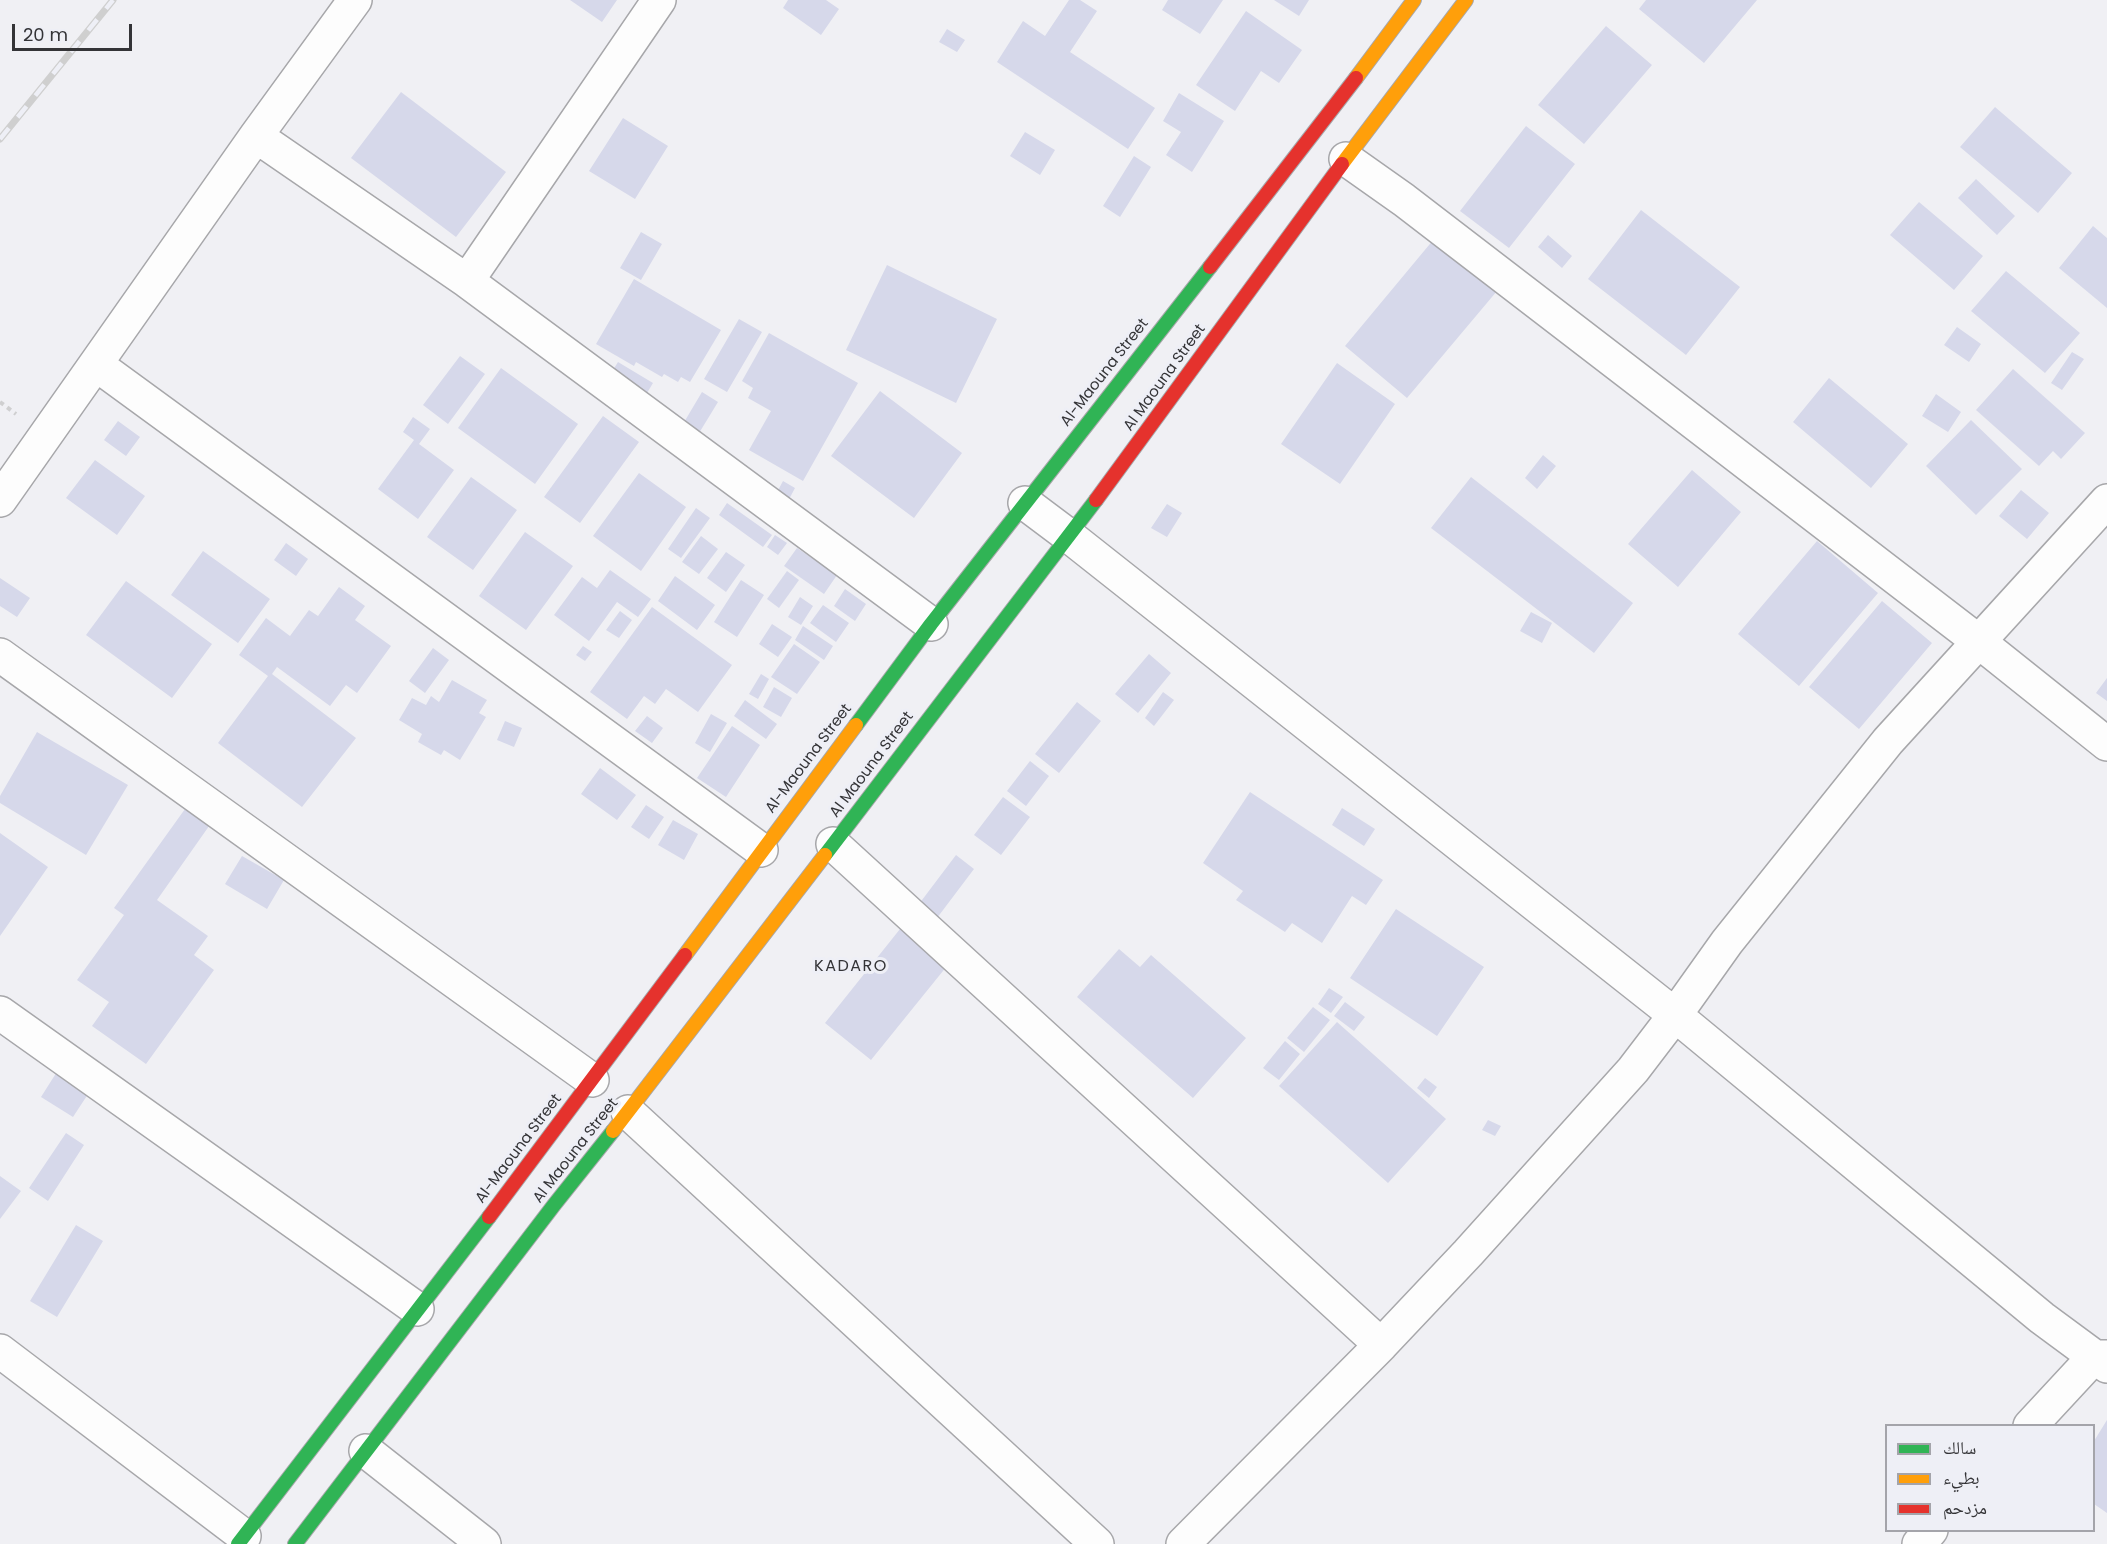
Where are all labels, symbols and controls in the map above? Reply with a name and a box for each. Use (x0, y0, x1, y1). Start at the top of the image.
scale bar (15, 12, 135, 50)
text: 20 m (23, 22, 68, 47)
street label: Al-Maouna Street (1057, 315, 1153, 431)
street label: Al Maouna Street (1120, 321, 1210, 435)
street label: Al-Maouna Street (762, 701, 856, 817)
street label: Al Maouna Street (826, 709, 918, 821)
district label: KADARO (814, 957, 888, 977)
street label: Al-Maouna Street (472, 1091, 566, 1207)
street label: Al Maouna Street (530, 1095, 622, 1207)
legend (1885, 1424, 2095, 1532)
text: سالك (1943, 1435, 1976, 1460)
text: بطيء (1943, 1465, 1980, 1490)
text: مزدحم (1943, 1495, 1987, 1520)

